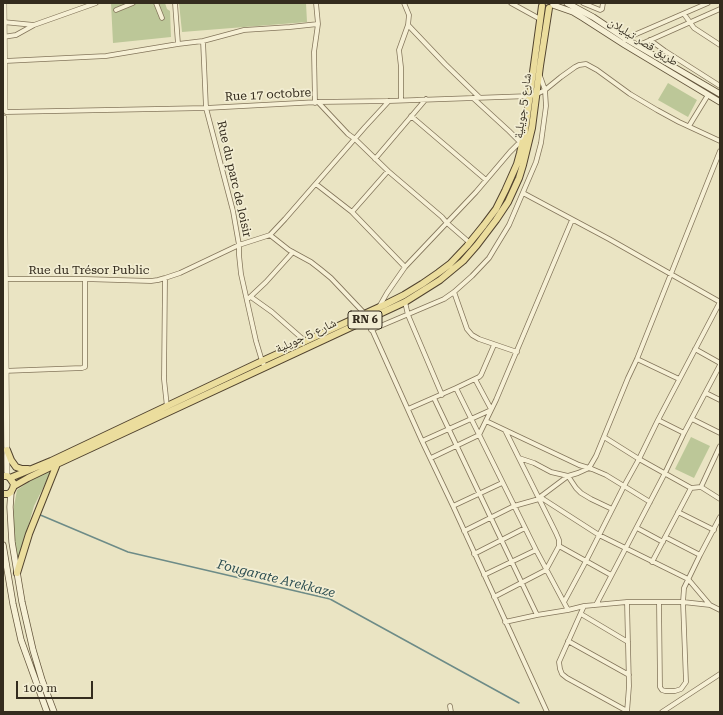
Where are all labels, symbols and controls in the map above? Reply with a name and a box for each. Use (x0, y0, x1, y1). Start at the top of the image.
street label: طريق قصر تيليلان (605, 15, 681, 69)
street label: شارع 5 جويلية (511, 72, 535, 140)
street label: Rue 17 octobre (224, 86, 312, 104)
street label: Rue du parc de loisir (214, 119, 254, 239)
street label: Rue du Trésor Public (28, 263, 150, 277)
road number: RN 6 (348, 311, 382, 329)
street label: شارع 5 جويلية (273, 316, 339, 356)
water label: Fougarate Arekkaze (215, 557, 337, 601)
scale bar (18, 673, 95, 699)
text: 100 m (23, 681, 57, 695)

